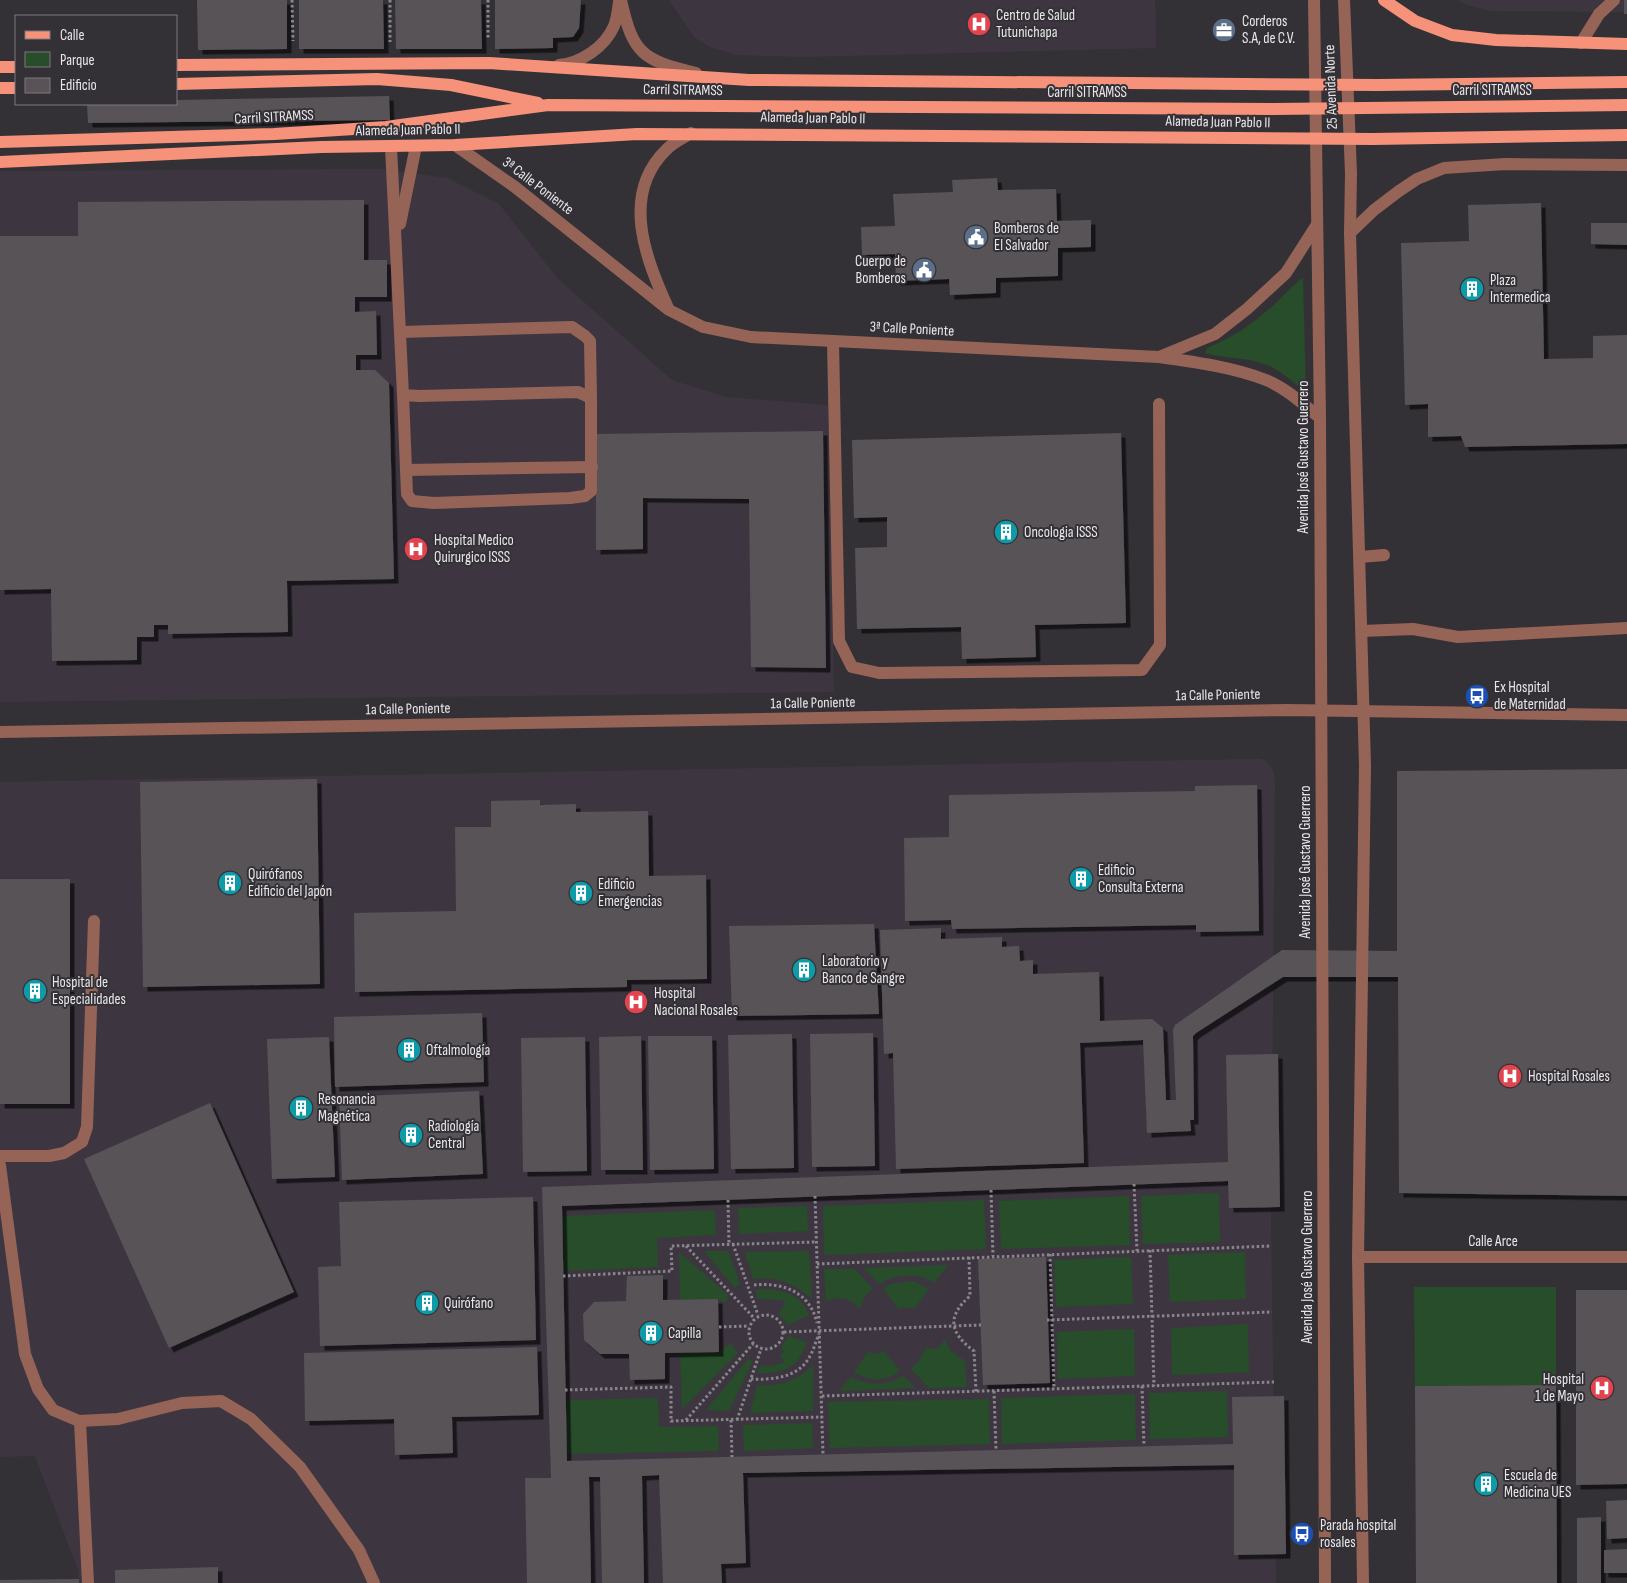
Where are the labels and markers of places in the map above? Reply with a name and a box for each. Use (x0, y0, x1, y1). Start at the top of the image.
place label: Centro de Salud Tutunichapa (996, 6, 1075, 42)
hospital icon: Centro de Salud Tutunichapa (966, 11, 992, 37)
place label: Corderos S.A, de C.V. (1242, 12, 1295, 48)
office icon: Corderos S.A, de C.V. (1211, 17, 1237, 43)
place label: Bomberos de El Salvador (994, 219, 1059, 255)
public building icon: Bomberos de El Salvador (963, 224, 989, 250)
place label: Cuerpo de Bomberos (855, 252, 906, 288)
public building icon: Cuerpo de Bomberos (911, 257, 937, 283)
place label: Plaza Intermedica (1490, 271, 1551, 307)
building icon: Plaza Intermedica (1459, 276, 1485, 302)
building icon: Oncologia ISSS (993, 519, 1019, 545)
place label: Oncologia ISSS (1024, 523, 1098, 542)
place label: Hospital Medico Quirurgico ISSS (434, 531, 514, 567)
hospital icon: Hospital Medico Quirurgico ISSS (403, 536, 429, 562)
place label: Ex Hospital de Maternidad (1494, 678, 1566, 714)
bus stop icon: Ex Hospital de Maternidad (1464, 683, 1490, 709)
place label: Edificio Consulta Externa (1098, 861, 1184, 897)
place label: Quirófanos Edificio del Japón (248, 865, 332, 901)
building icon: Edificio Consulta Externa (1068, 866, 1094, 892)
building icon: Quirófanos Edificio del Japón (217, 870, 243, 896)
place label: Edificio Emergencias (598, 875, 662, 911)
building icon: Edificio Emergencias (568, 880, 594, 906)
place label: Laboratorio y Banco de Sangre (822, 952, 905, 988)
building icon: Laboratorio y Banco de Sangre (791, 957, 817, 983)
place label: Hospital de Especialidades (52, 973, 126, 1009)
building icon: Hospital de Especialidades (22, 978, 48, 1004)
place label: Hospital Nacional Rosales (654, 984, 738, 1020)
hospital icon: Hospital Nacional Rosales (623, 989, 649, 1015)
building icon: Oftalmología (396, 1037, 422, 1063)
place label: Oftalmología (426, 1041, 490, 1060)
hospital icon: Hospital Rosales (1497, 1063, 1523, 1089)
place label: Hospital Rosales (1528, 1067, 1610, 1086)
place label: Resonancia Magnética (318, 1090, 376, 1126)
building icon: Resonancia Magnética (288, 1095, 314, 1121)
place label: Radiología Central (428, 1117, 480, 1153)
building icon: Radiología Central (398, 1122, 424, 1148)
building icon: Quirófano (414, 1290, 440, 1316)
place label: Quirófano (444, 1294, 493, 1313)
building icon: Capilla (638, 1320, 664, 1346)
place label: Capilla (668, 1324, 701, 1343)
place label: Hospital 1 de Mayo (1535, 1370, 1584, 1406)
hospital icon: Hospital 1 de Mayo (1589, 1375, 1615, 1401)
place label: Escuela de Medicina UES (1504, 1466, 1571, 1502)
building icon: Escuela de Medicina UES (1473, 1471, 1499, 1497)
place label: Parada hospital rosales (1320, 1516, 1396, 1552)
bus stop icon: Parada hospital rosales (1289, 1521, 1315, 1547)

